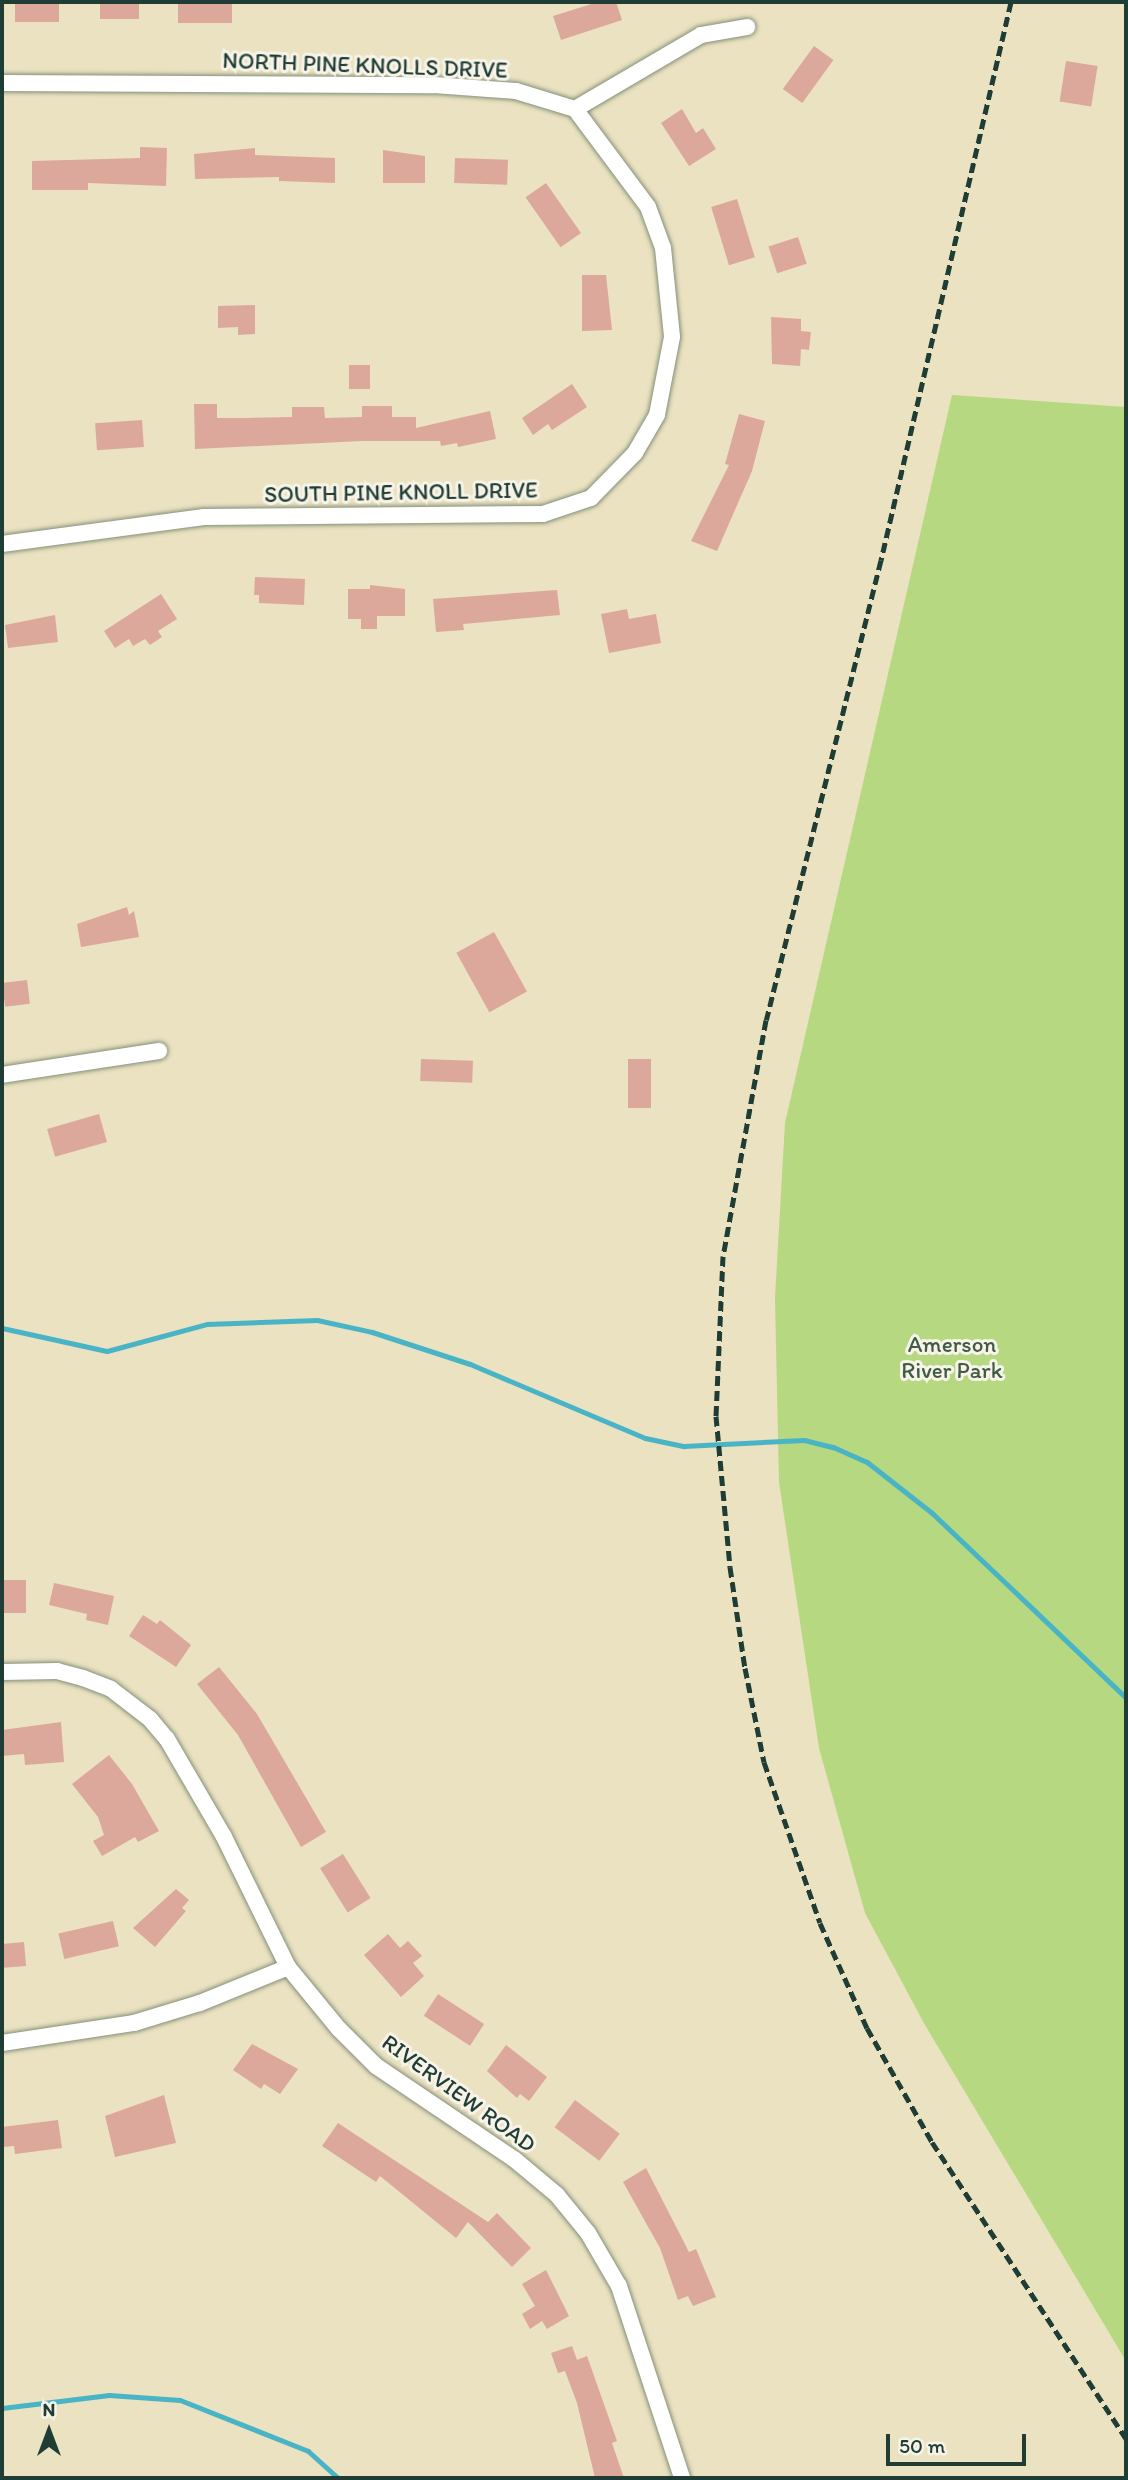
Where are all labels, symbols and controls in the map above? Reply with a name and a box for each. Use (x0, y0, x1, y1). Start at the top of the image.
street label: NORTH PINE KNOLLS DRIVE (220, 46, 510, 84)
street label: SOUTH PINE KNOLL DRIVE (264, 476, 538, 508)
park label: Amerson River Park (902, 1330, 1002, 1384)
street label: RIVERVIEW ROAD (377, 2028, 541, 2158)
north arrow (14, 2396, 84, 2466)
text: N (43, 2398, 55, 2421)
scale bar (890, 2420, 1030, 2464)
text: 50 m (899, 2433, 945, 2458)

